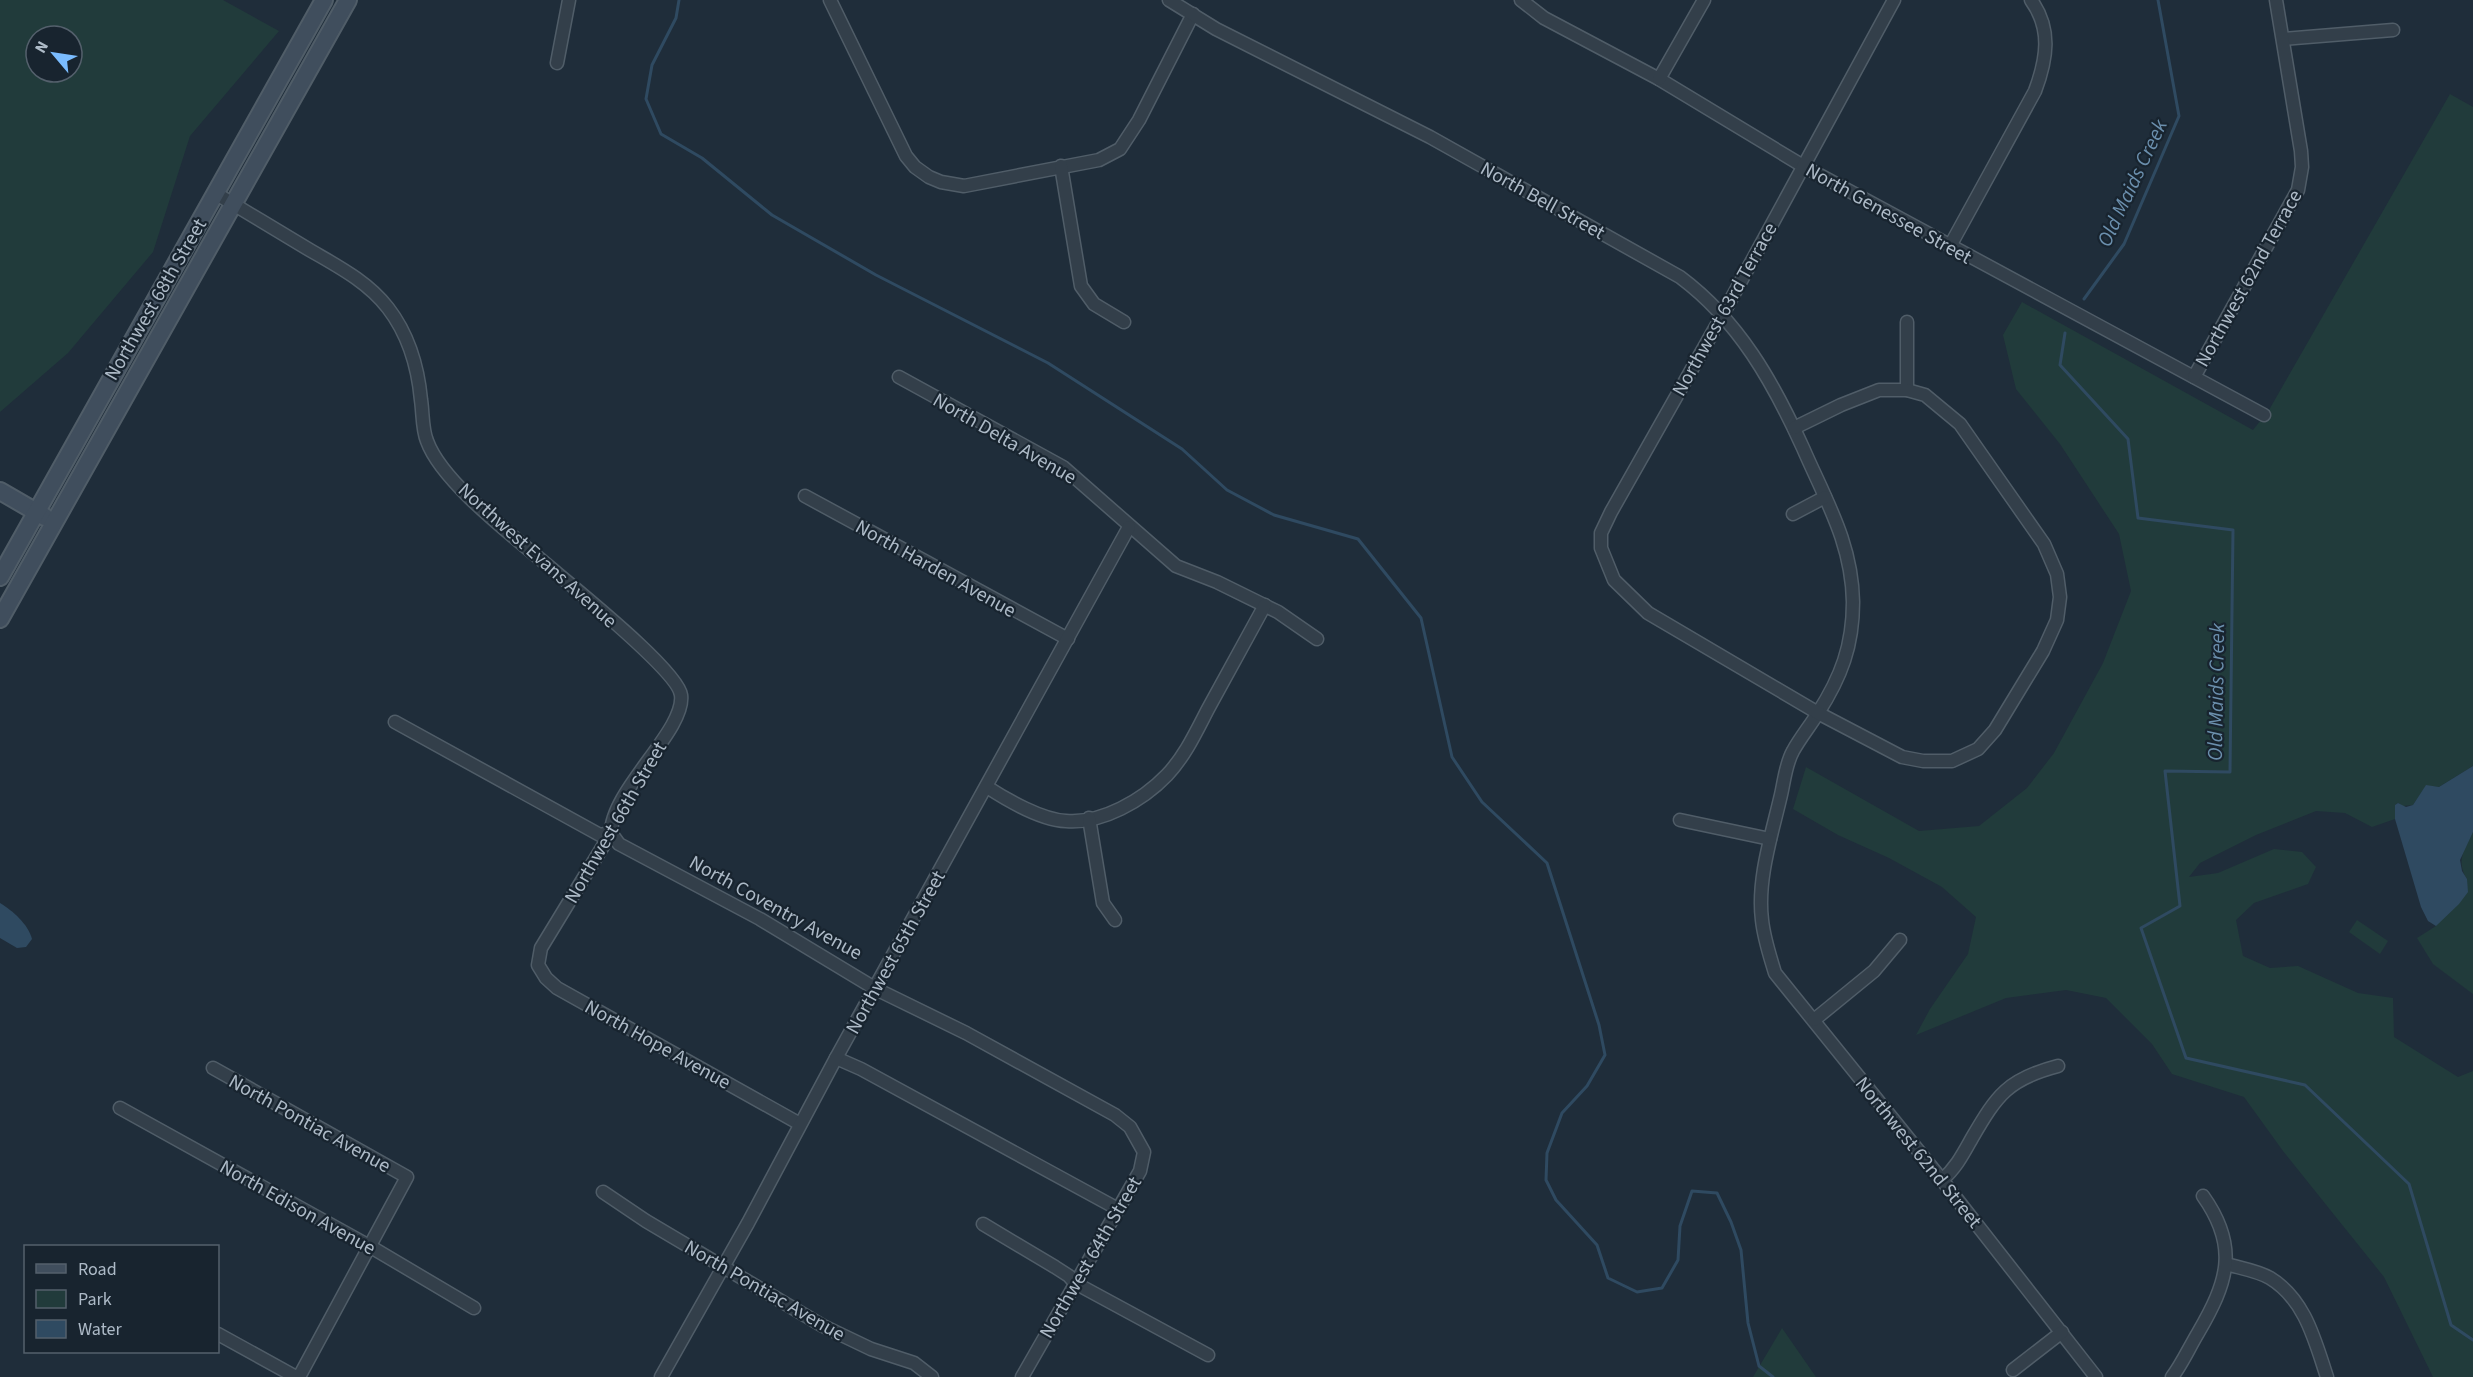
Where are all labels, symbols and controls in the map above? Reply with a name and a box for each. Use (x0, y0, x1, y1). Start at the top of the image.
north arrow (24, 24, 84, 84)
text: N (30, 37, 54, 57)
water label: Old Maids Creek (2089, 113, 2175, 252)
street label: North Bell Street (1475, 155, 1610, 247)
street label: North Genessee Street (1800, 156, 1977, 271)
street label: Northwest 62nd Terrace (2188, 185, 2309, 372)
street label: Northwest 68th Street (98, 213, 214, 386)
street label: Northwest 63rd Terrace (1665, 218, 1784, 401)
street label: North Delta Avenue (927, 386, 1082, 491)
street label: Northwest Evans Avenue (452, 477, 623, 635)
street label: North Harden Avenue (850, 513, 1021, 625)
water label: Old Maids Creek (2200, 622, 2232, 761)
street label: Northwest 66th Street (558, 736, 674, 909)
street label: North Coventry Avenue (684, 849, 867, 967)
street label: Northwest 65th Street (839, 865, 953, 1039)
street label: North Hope Avenue (579, 993, 736, 1097)
street label: North Pontiac Avenue (223, 1068, 396, 1180)
street label: Northwest 62nd Street (1848, 1071, 1988, 1234)
street label: North Edison Avenue (214, 1153, 381, 1262)
street label: Northwest 64th Street (1033, 1171, 1149, 1344)
street label: North Pontiac Avenue (679, 1233, 850, 1348)
legend (24, 1245, 219, 1353)
text: Road (78, 1257, 117, 1282)
text: Park (78, 1287, 112, 1312)
text: Water (78, 1317, 122, 1342)

